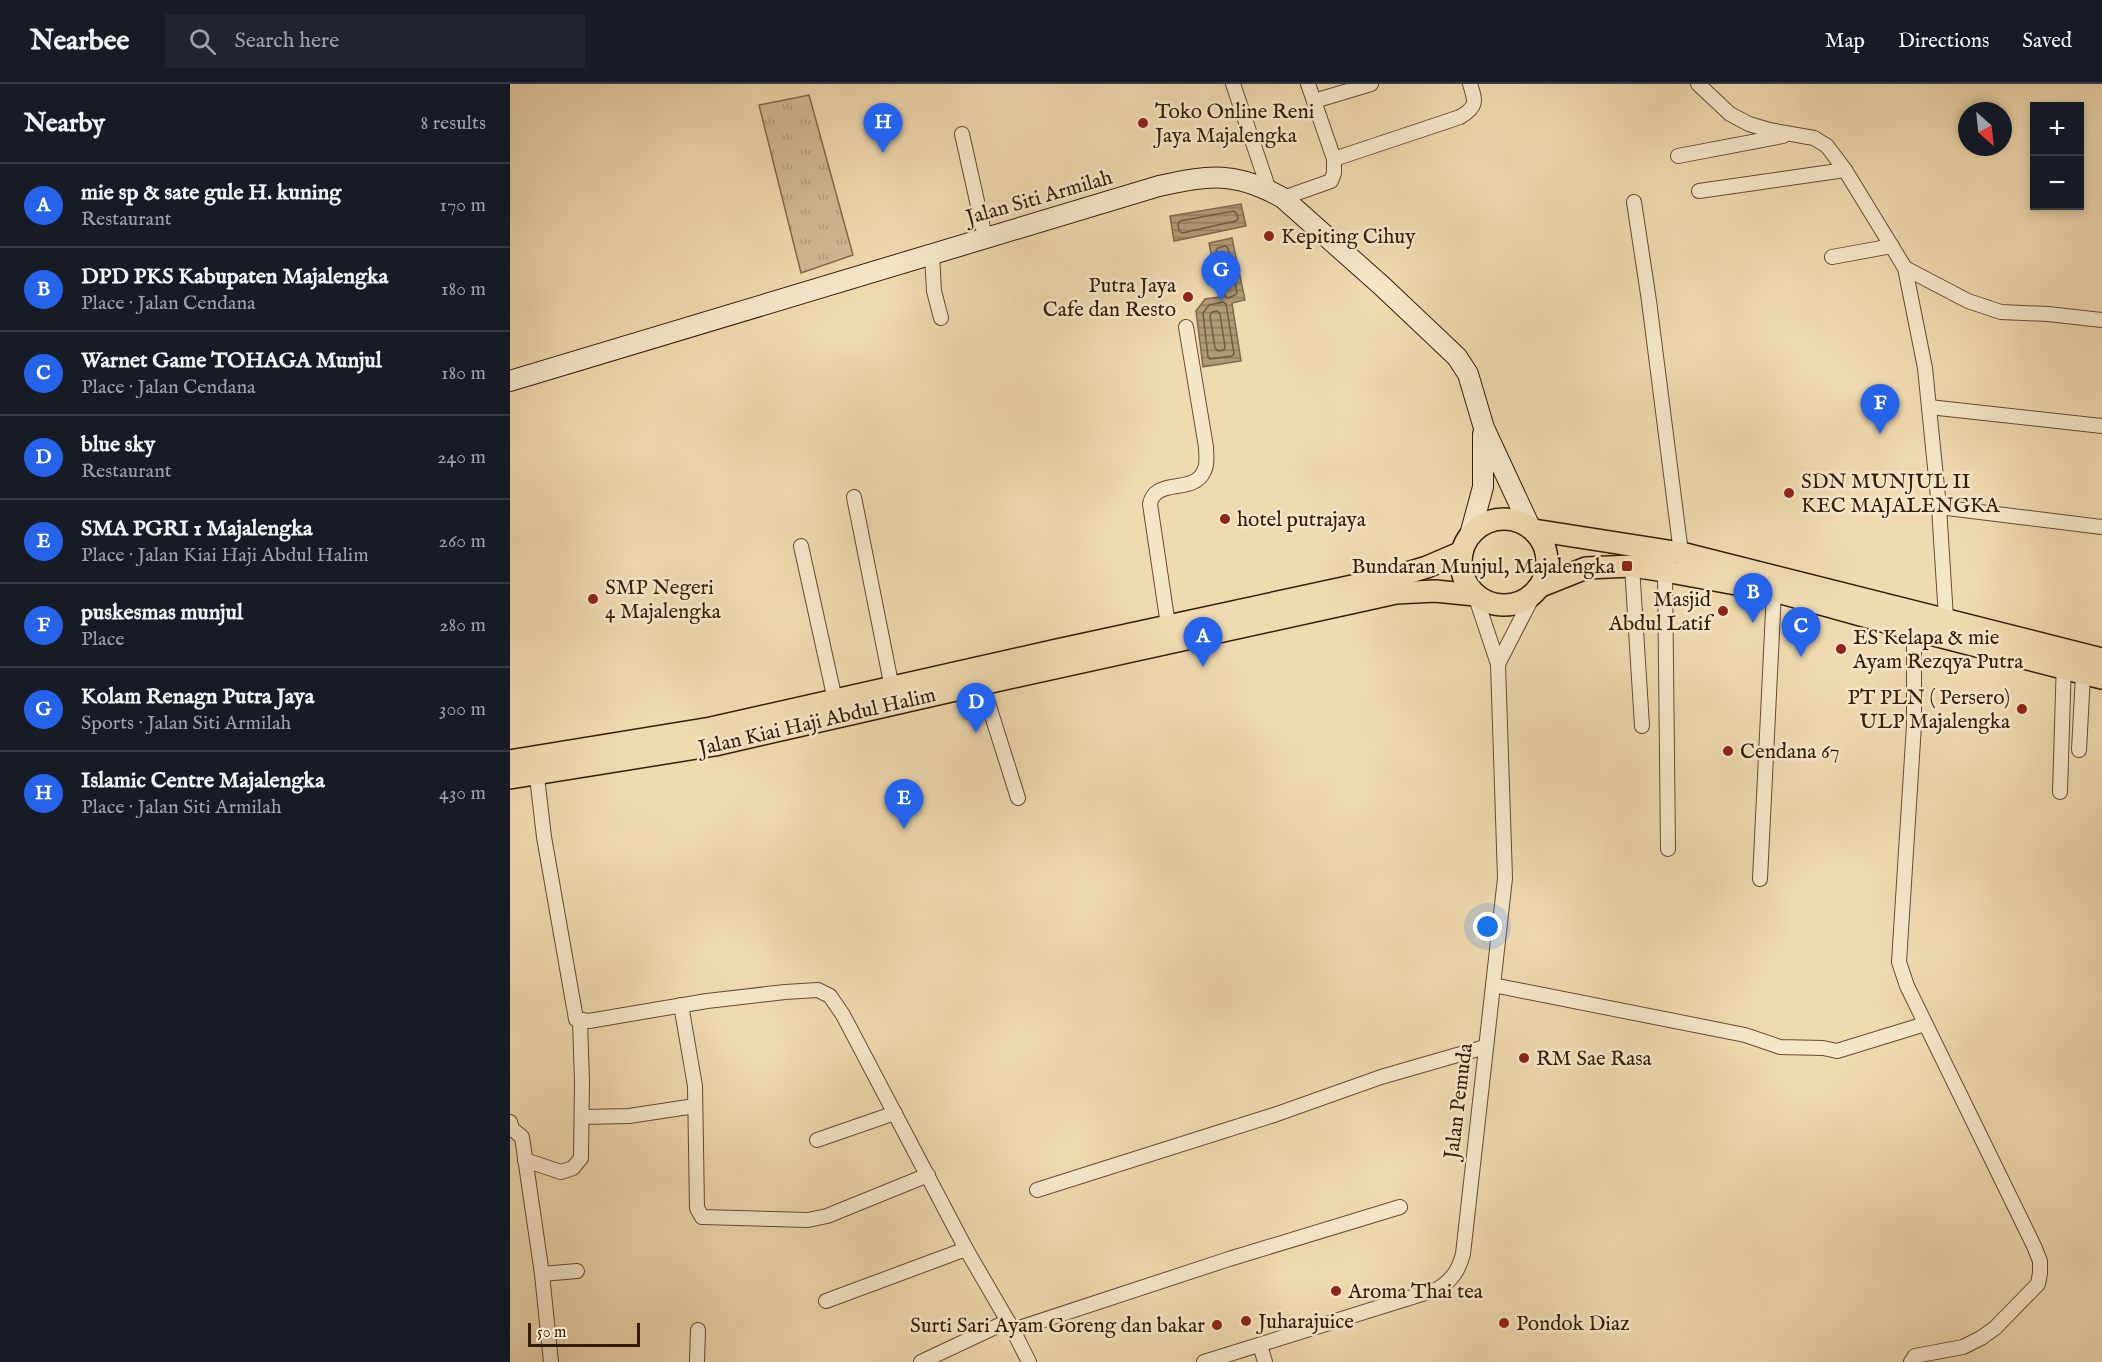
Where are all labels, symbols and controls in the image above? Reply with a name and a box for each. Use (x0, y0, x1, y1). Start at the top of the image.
search box (165, 14, 585, 68)
text: Nearbee (30, 24, 129, 59)
icon: search (186, 25, 219, 58)
text: Search here (234, 27, 339, 55)
text: Map (1825, 28, 1865, 55)
text: Directions (1898, 28, 1989, 55)
text: Saved (2022, 28, 2072, 55)
place label: Toko Online Reni Jaya Majalengka (1153, 99, 1314, 150)
north arrow (1958, 102, 2012, 156)
map controls (2030, 102, 2084, 210)
button: + (2030, 102, 2084, 156)
pin: H (864, 104, 902, 153)
text: Nearby (24, 107, 105, 140)
text: 8 results (420, 111, 486, 136)
marker: Toko Online Reni Jaya Majalengka (1136, 116, 1150, 130)
button: − (2030, 156, 2084, 210)
street label: Jalan Siti Armilah (961, 165, 1116, 233)
text: mie sp & sate gule H. kuning (81, 179, 341, 207)
text: A (37, 193, 50, 218)
text: 170 m (440, 193, 486, 218)
text: Restaurant (81, 207, 172, 232)
place label: Kepiting Cihuy (1281, 224, 1416, 251)
marker: Kepiting Cihuy (1262, 229, 1276, 243)
pin: G (1202, 252, 1240, 301)
text: DPD PKS Kabupaten Majalengka (81, 263, 388, 291)
place label: Putra Jaya Cafe dan Resto (1043, 273, 1177, 324)
text: B (37, 277, 50, 302)
text: 180 m (441, 277, 486, 302)
marker: Putra Jaya Cafe dan Resto (1181, 290, 1195, 304)
text: Place · Jalan Cendana (81, 291, 256, 316)
text: Warnet Game TOHAGA Munjul (81, 347, 382, 375)
text: C (36, 361, 51, 386)
text: 180 m (441, 361, 486, 386)
text: Place · Jalan Cendana (81, 375, 256, 400)
pin: F (1860, 384, 1900, 434)
text: blue sky (81, 431, 155, 459)
text: D (35, 445, 52, 470)
text: 240 m (437, 445, 486, 470)
text: Restaurant (81, 459, 172, 484)
place label: SDN MUNJUL II KEC MAJALENGKA (1801, 469, 2000, 520)
marker: SDN MUNJUL II KEC MAJALENGKA (1782, 486, 1796, 500)
place label: hotel putrajaya (1237, 507, 1367, 534)
marker: hotel putrajaya (1218, 512, 1232, 526)
text: SMA PGRI 1 Majalengka (81, 515, 312, 543)
text: E (37, 529, 50, 554)
text: 260 m (439, 529, 486, 554)
text: Place · Jalan Kiai Haji Abdul Halim (81, 543, 369, 568)
place label: Bundaran Munjul, Majalengka (1352, 554, 1616, 581)
marker: Bundaran Munjul, Majalengka (1620, 559, 1634, 573)
pin: B (1734, 574, 1772, 623)
place label: SMP Negeri 4 Majalengka (605, 575, 722, 626)
place label: Masjid Abdul Latif (1608, 587, 1714, 638)
marker: SMP Negeri 4 Majalengka (586, 592, 600, 606)
text: puskesmas munjul (81, 599, 243, 627)
marker: Masjid Abdul Latif (1716, 604, 1730, 618)
pin: C (1782, 608, 1820, 657)
text: F (37, 613, 50, 638)
text: 280 m (439, 613, 486, 638)
pin: A (1184, 618, 1222, 667)
place label: ES Kelapa & mie Ayam Rezqya Putra (1852, 625, 2024, 676)
text: Place (81, 627, 124, 652)
marker: ES Kelapa & mie Ayam Rezqya Putra (1834, 642, 1848, 656)
street label: Jalan Kiai Haji Abdul Halim (694, 682, 939, 763)
text: Kolam Renagn Putra Jaya (81, 683, 314, 711)
pin: D (956, 684, 996, 733)
place label: PT PLN ( Persero) ULP Majalengka (1847, 685, 2011, 736)
text: G (36, 697, 51, 722)
text: 300 m (439, 697, 486, 722)
marker: PT PLN ( Persero) ULP Majalengka (2015, 702, 2029, 716)
text: Sports · Jalan Siti Armilah (81, 711, 291, 736)
place label: Cendana 67 (1740, 739, 1840, 766)
marker: Cendana 67 (1721, 744, 1735, 758)
text: Islamic Centre Majalengka (81, 767, 325, 795)
pin: E (884, 780, 924, 829)
text: H (35, 781, 52, 806)
text: 430 m (439, 781, 486, 806)
text: Place · Jalan Siti Armilah (81, 795, 282, 820)
your location (1473, 912, 1502, 941)
street label: Jalan Pemuda (1439, 1041, 1480, 1163)
place label: RM Sae Rasa (1536, 1046, 1653, 1073)
marker: RM Sae Rasa (1517, 1051, 1531, 1065)
place label: Aroma Thai tea (1347, 1279, 1484, 1306)
marker: Aroma Thai tea (1329, 1284, 1343, 1298)
place label: Juharajuice (1256, 1309, 1354, 1336)
place label: Pondok Diaz (1516, 1311, 1630, 1338)
place label: Surti Sari Ayam Goreng dan bakar (910, 1313, 1205, 1340)
marker: Juharajuice (1239, 1314, 1253, 1328)
marker: Pondok Diaz (1497, 1316, 1511, 1330)
marker: Surti Sari Ayam Goreng dan bakar (1210, 1318, 1224, 1332)
scale bar (528, 1320, 640, 1348)
text: 50 m (537, 1323, 566, 1343)

